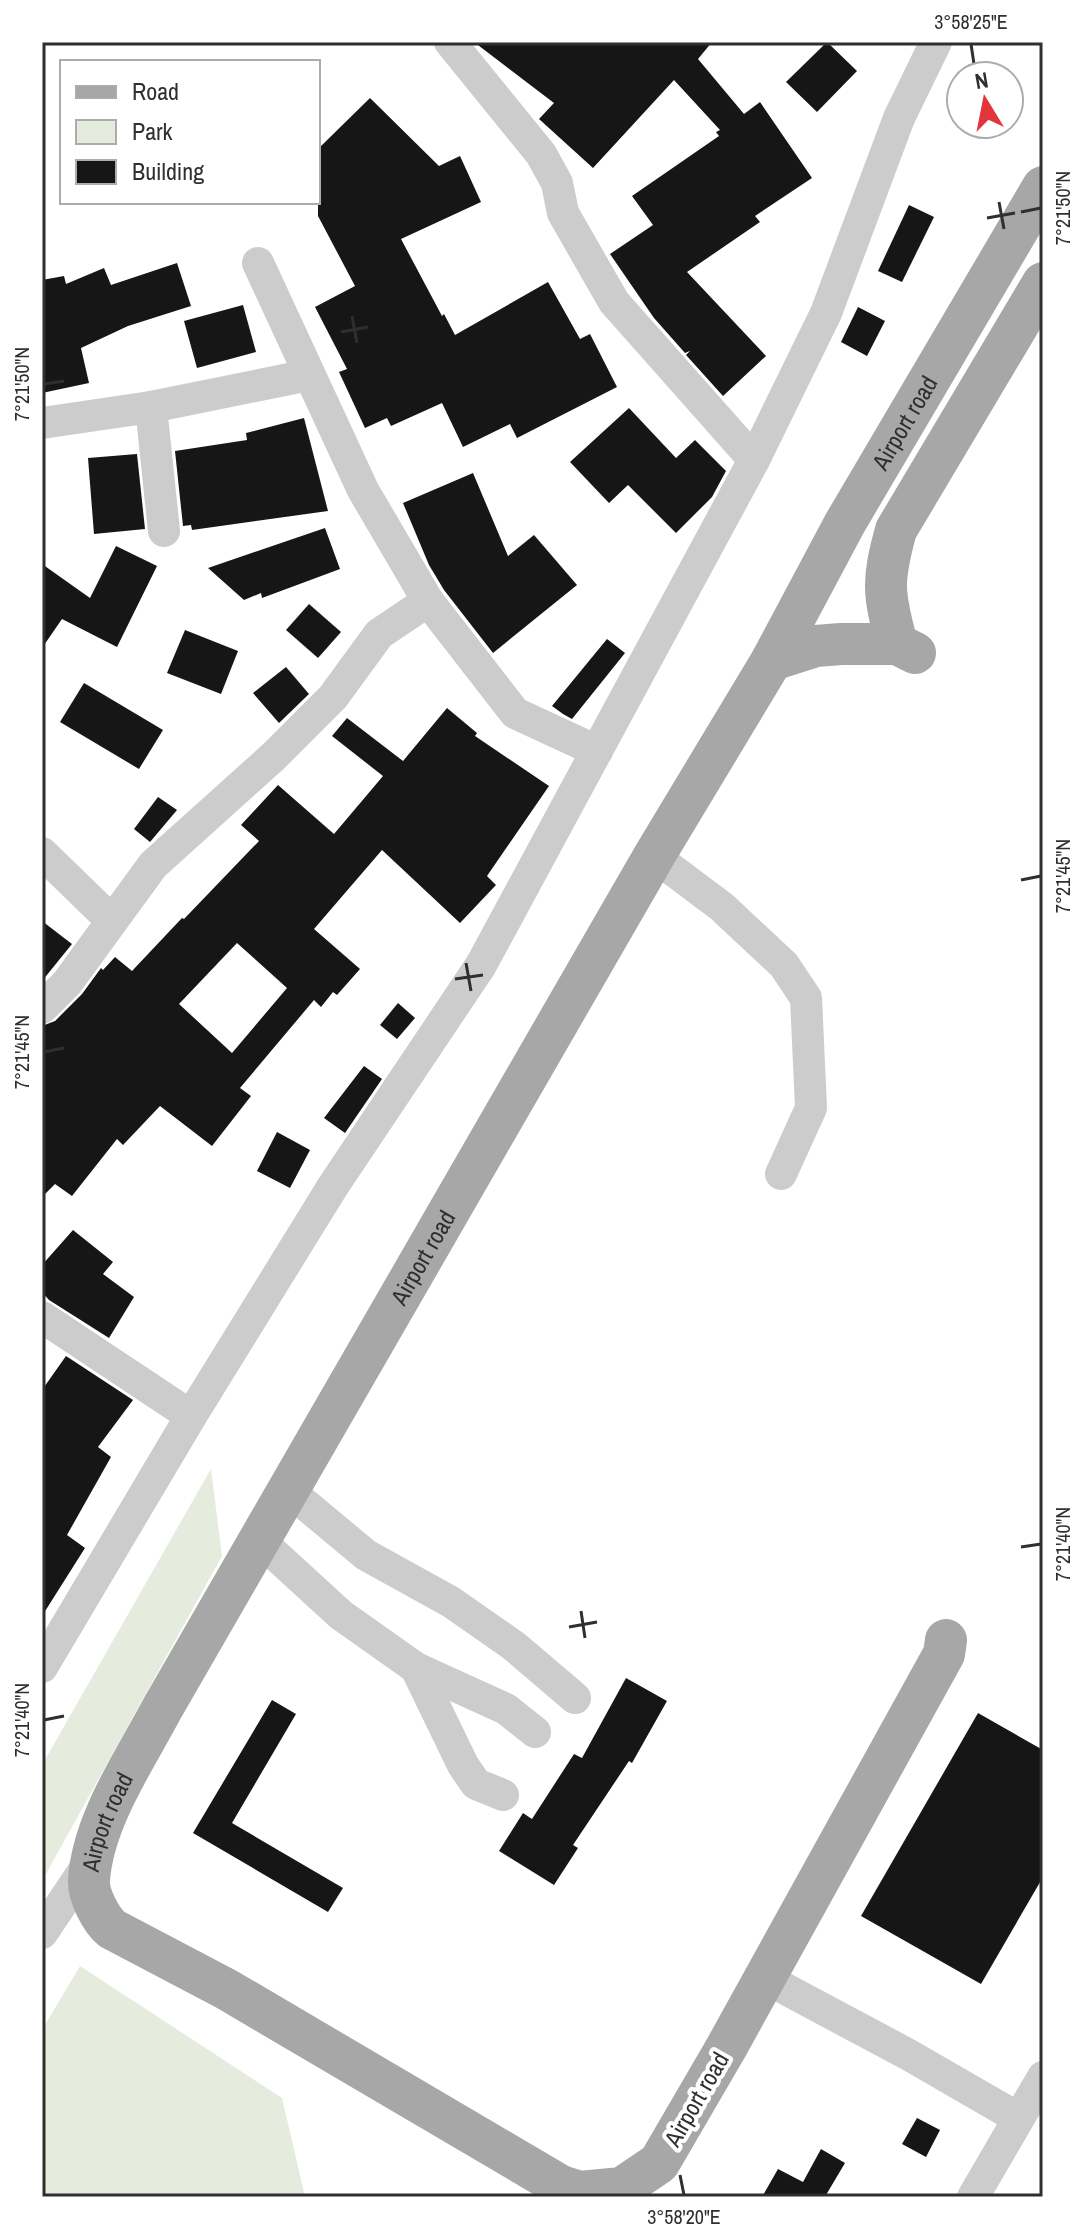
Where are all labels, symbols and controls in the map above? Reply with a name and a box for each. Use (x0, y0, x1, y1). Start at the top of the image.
text: 3°58'25"E (934, 8, 1008, 35)
legend (60, 60, 320, 204)
north arrow (945, 60, 1025, 140)
text: N (973, 64, 991, 96)
text: Road (132, 75, 179, 107)
text: Park (132, 115, 173, 147)
text: Building (132, 155, 204, 187)
text: 7°21'50"N (1049, 171, 1076, 245)
text: 7°21'50"N (8, 347, 35, 421)
street label: Airport road (863, 370, 944, 476)
text: 7°21'45"N (1049, 839, 1076, 913)
text: 7°21'45"N (8, 1015, 35, 1089)
street label: Airport road (382, 1204, 462, 1311)
text: 7°21'40"N (1049, 1507, 1076, 1581)
text: 7°21'40"N (8, 1683, 35, 1757)
street label: Airport road (74, 1767, 140, 1875)
street label: Airport road (656, 2046, 736, 2153)
text: 3°58'20"E (647, 2203, 721, 2230)

